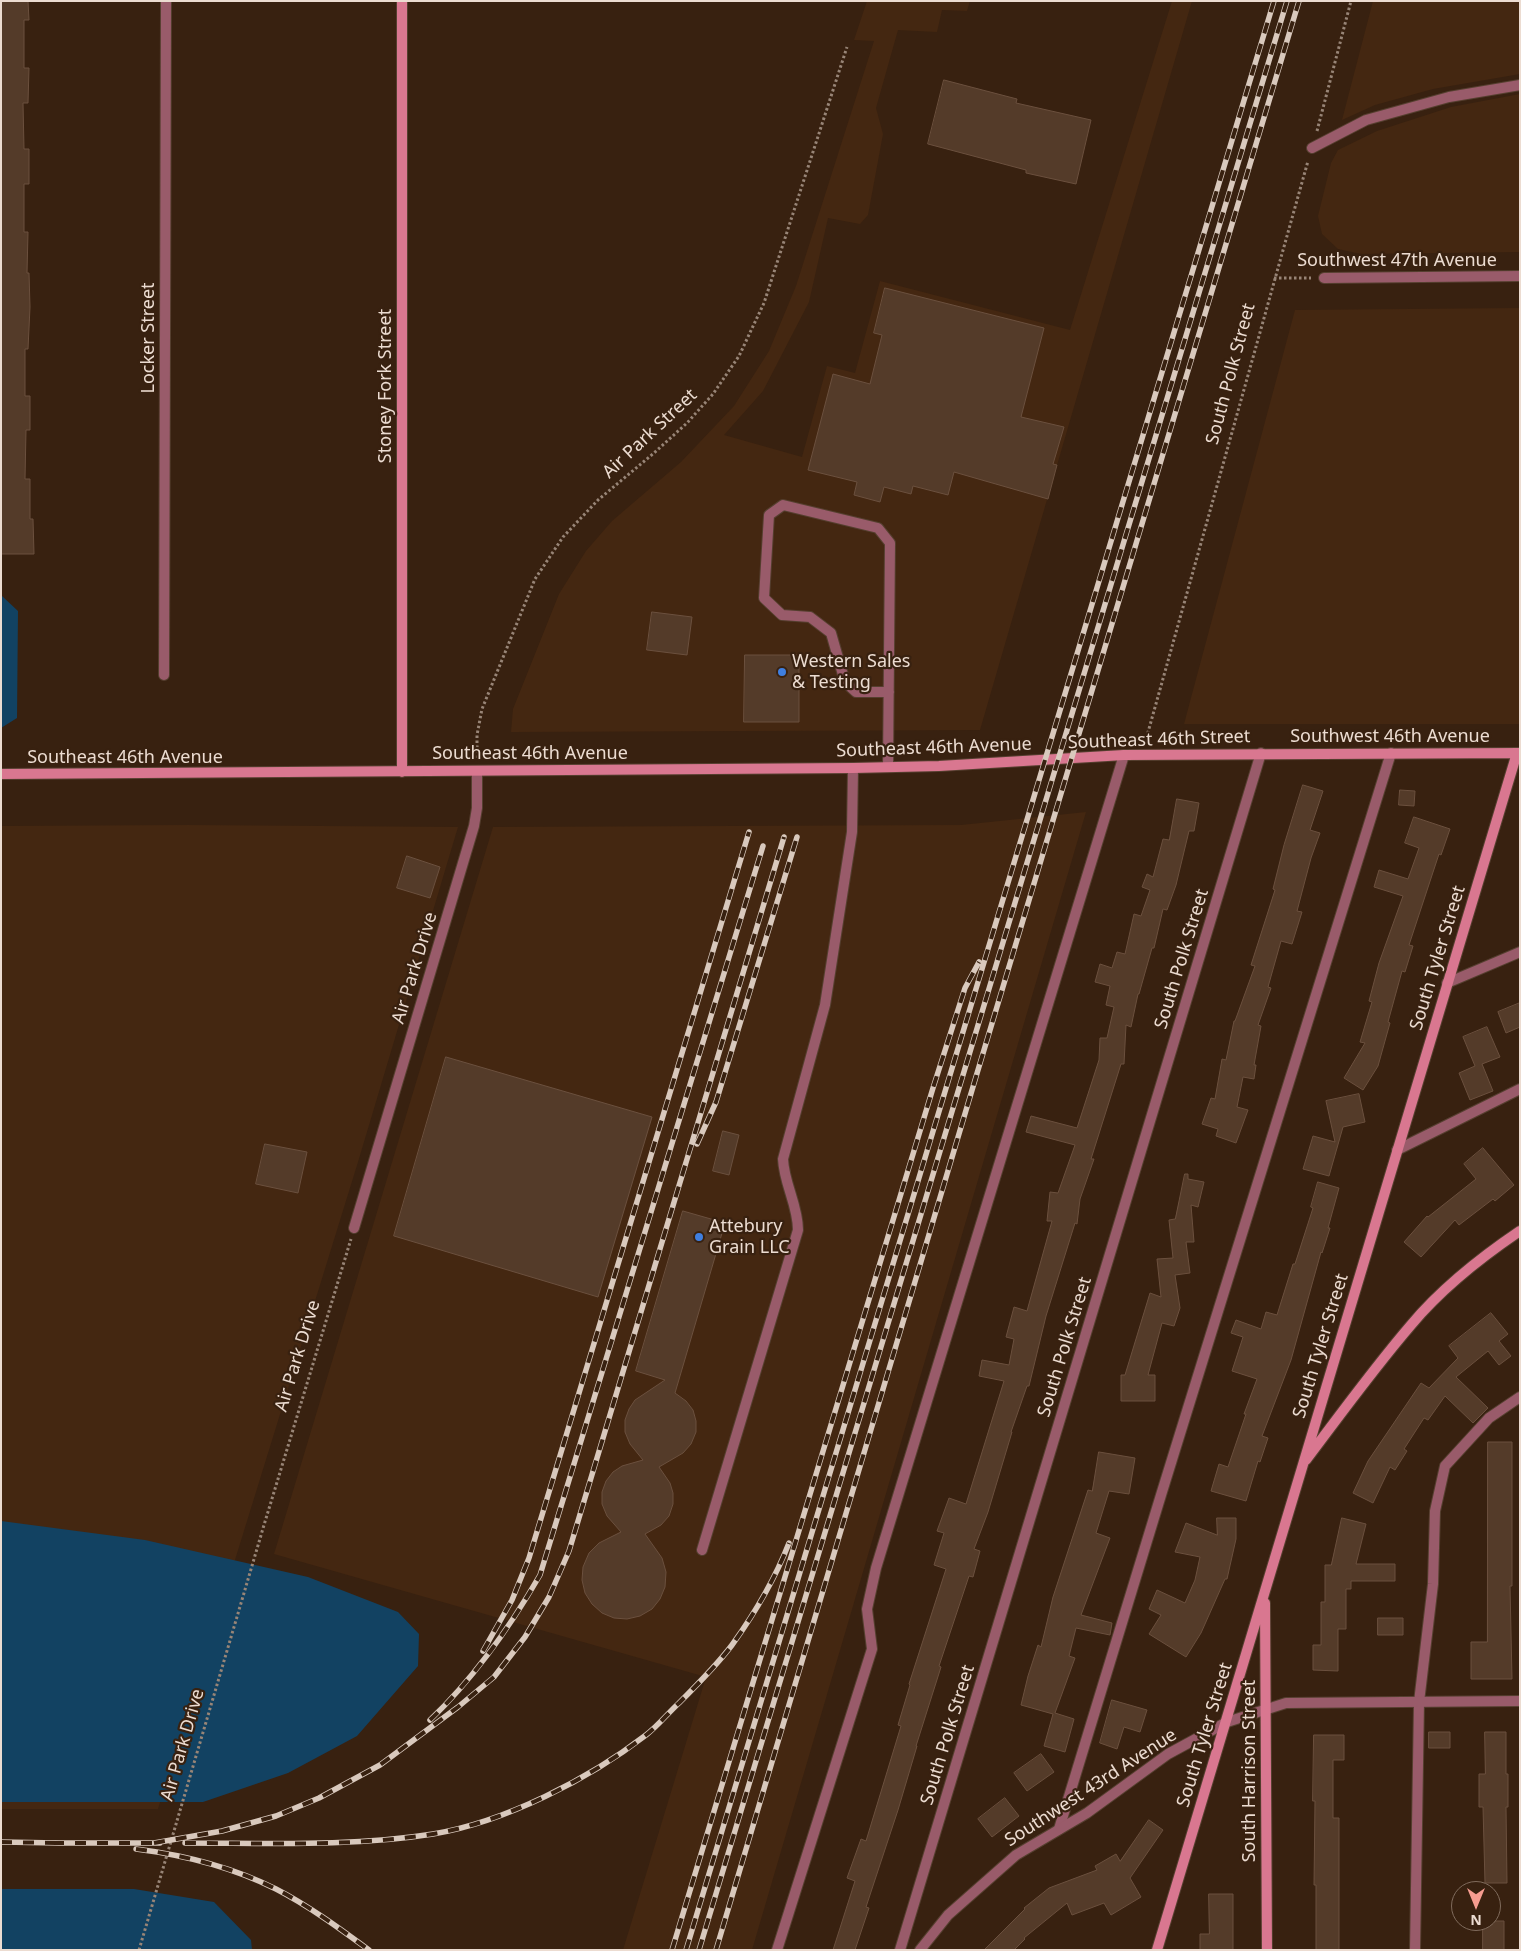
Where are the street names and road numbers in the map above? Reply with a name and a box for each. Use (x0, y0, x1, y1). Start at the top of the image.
street label: Southwest 47th Avenue (1297, 250, 1497, 272)
street label: Locker Street (138, 282, 160, 394)
street label: South Polk Street (1202, 301, 1260, 447)
street label: Stoney Fork Street (375, 309, 397, 463)
street label: Air Park Street (598, 385, 702, 483)
street label: Southeast 46th Street (1067, 726, 1251, 754)
street label: Southwest 46th Avenue (1290, 726, 1490, 748)
street label: Southeast 46th Avenue (836, 734, 1032, 762)
street label: Southeast 46th Avenue (432, 743, 628, 765)
street label: Southeast 46th Avenue (27, 747, 223, 769)
street label: South Tyler Street (1406, 883, 1470, 1033)
street label: South Polk Street (1150, 886, 1214, 1032)
street label: Air Park Drive (388, 910, 442, 1026)
street label: South Tyler Street (1289, 1271, 1353, 1421)
street label: South Polk Street (1033, 1274, 1097, 1420)
street label: Air Park Drive (271, 1298, 325, 1414)
street label: South Tyler Street (1173, 1660, 1237, 1810)
street label: South Polk Street (916, 1662, 980, 1808)
street label: South Harrison Street (1239, 1680, 1261, 1862)
street label: Air Park Drive (157, 1687, 209, 1803)
street label: Southwest 43rd Avenue (1001, 1724, 1181, 1852)

